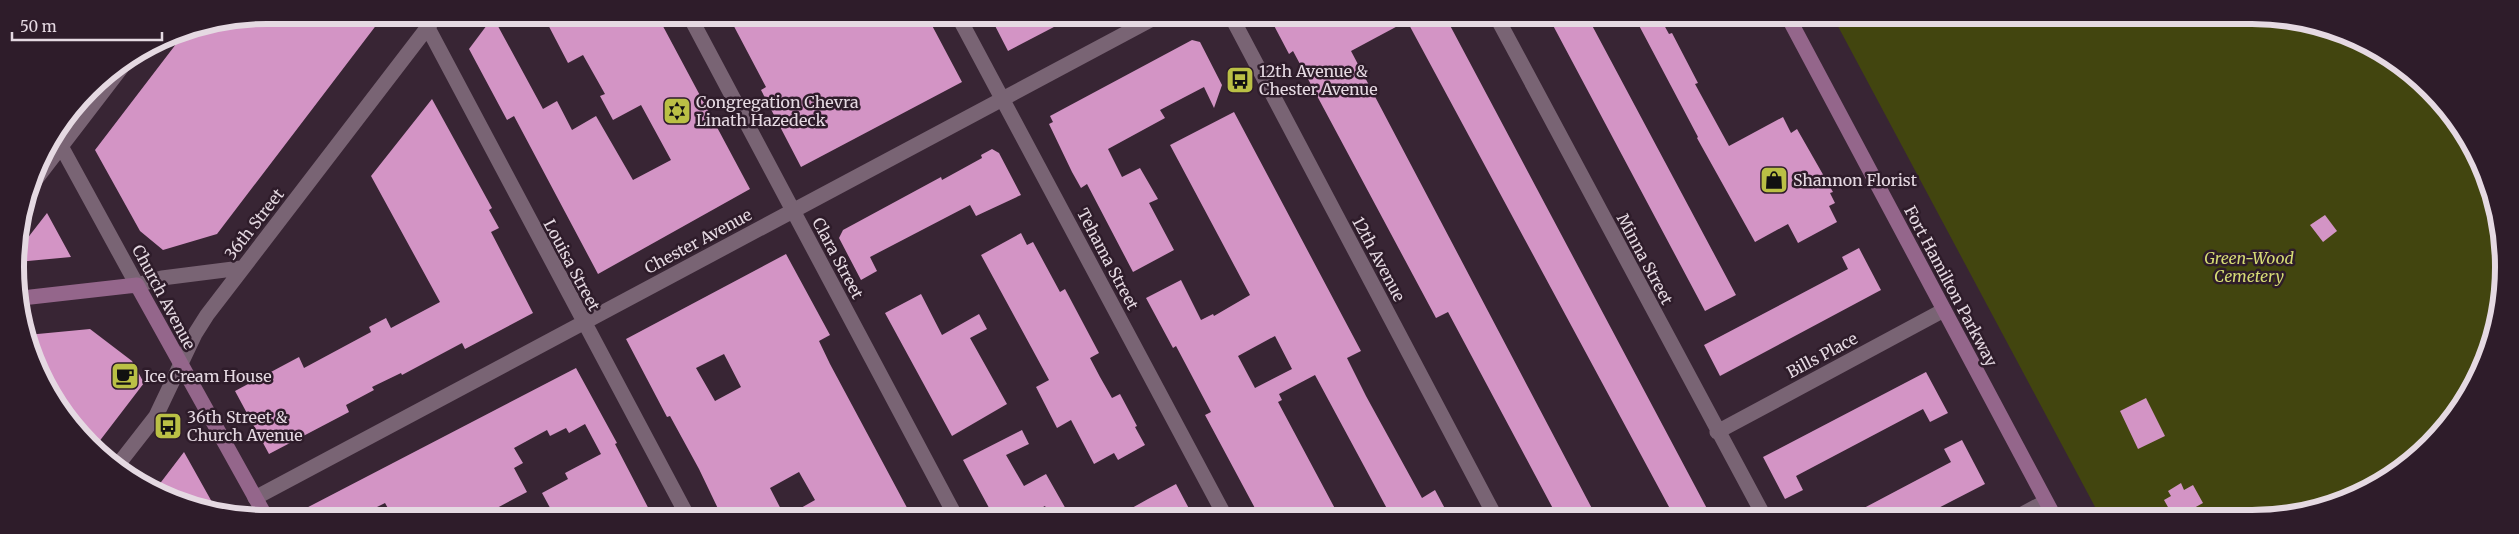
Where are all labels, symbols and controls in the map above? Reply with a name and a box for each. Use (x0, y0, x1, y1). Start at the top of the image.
scale bar (12, 10, 162, 42)
text: 50 m (20, 17, 57, 36)
place label: 12th Avenue & Chester Avenue (1259, 61, 1378, 99)
bus stop icon: 12th Avenue & Chester Avenue (1225, 65, 1255, 95)
place label: Congregation Chevra Linath Hazedeck (696, 92, 859, 130)
synagogue icon: Congregation Chevra Linath Hazedeck (662, 96, 692, 126)
shop icon: Shannon Florist (1759, 165, 1789, 195)
place label: Shannon Florist (1793, 170, 1918, 190)
street label: 36th Street (220, 184, 288, 264)
street label: Fort Hamilton Parkway (1900, 202, 2002, 370)
street label: Chester Avenue (641, 204, 755, 278)
street label: Tehama Street (1073, 205, 1143, 314)
street label: Minna Street (1613, 210, 1678, 309)
street label: 12th Avenue (1348, 213, 1410, 305)
street label: Clara Street (808, 214, 868, 303)
street label: Louisa Street (539, 216, 605, 315)
street label: Church Avenue (128, 241, 200, 353)
park label: Green-Wood Cemetery (2204, 248, 2294, 286)
street label: Bills Place (1783, 328, 1861, 382)
cafe icon: Ice Cream House (110, 361, 140, 391)
place label: Ice Cream House (144, 366, 272, 386)
place label: 36th Street & Church Avenue (187, 407, 303, 445)
bus stop icon: 36th Street & Church Avenue (153, 411, 183, 441)

